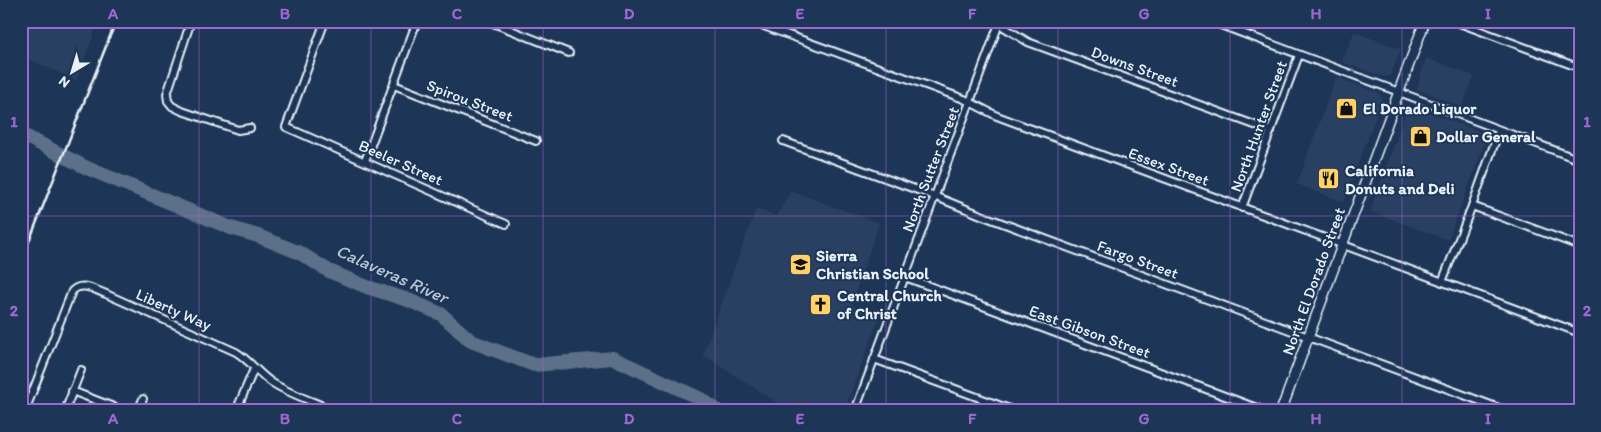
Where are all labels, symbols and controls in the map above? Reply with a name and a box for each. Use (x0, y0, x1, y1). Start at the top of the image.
text: A (107, 4, 119, 23)
text: B (280, 4, 291, 23)
text: C (452, 4, 463, 23)
text: D (624, 4, 635, 23)
text: E (796, 4, 805, 23)
text: F (968, 4, 977, 23)
text: G (1138, 4, 1150, 23)
text: H (1310, 4, 1322, 23)
text: I (1485, 4, 1491, 23)
street label: Downs Street (1089, 42, 1181, 91)
north arrow (48, 48, 98, 98)
street label: North Hunter Street (1226, 58, 1291, 194)
text: N (55, 72, 73, 91)
street label: Spirou Street (424, 75, 516, 126)
shop icon: El Dorado Liquor (1335, 96, 1359, 120)
place label: El Dorado Liquor (1363, 99, 1477, 119)
street label: North Sutter Street (898, 104, 963, 235)
text: 1 (10, 112, 18, 131)
text: 1 (1583, 112, 1591, 131)
shop icon: Dollar General (1408, 124, 1432, 148)
place label: Dollar General (1436, 127, 1536, 146)
street label: Beeler Street (356, 135, 446, 189)
street label: Essex Street (1126, 143, 1212, 190)
place label: California Donuts and Deli (1345, 161, 1455, 198)
restaurant icon: California Donuts and Deli (1317, 167, 1341, 191)
street label: North El Dorado Street (1278, 205, 1349, 358)
street label: Fargo Street (1095, 236, 1181, 283)
water label: Calaveras River (333, 240, 453, 309)
place label: Sierra Christian School (816, 246, 929, 283)
school or university icon: Sierra Christian School (788, 252, 812, 276)
street label: Liberty Way (133, 284, 215, 335)
place label: Central Church of Christ (837, 286, 943, 323)
church icon: Central Church of Christ (809, 292, 833, 316)
text: 2 (10, 301, 19, 320)
street label: East Gibson Street (1027, 301, 1153, 362)
text: 2 (1583, 301, 1592, 320)
text: A (107, 409, 119, 428)
text: B (280, 409, 291, 428)
text: C (452, 409, 463, 428)
text: D (624, 409, 635, 428)
text: E (796, 409, 805, 428)
text: F (968, 409, 977, 428)
text: G (1138, 409, 1150, 428)
text: H (1310, 409, 1322, 428)
text: I (1485, 409, 1491, 428)

